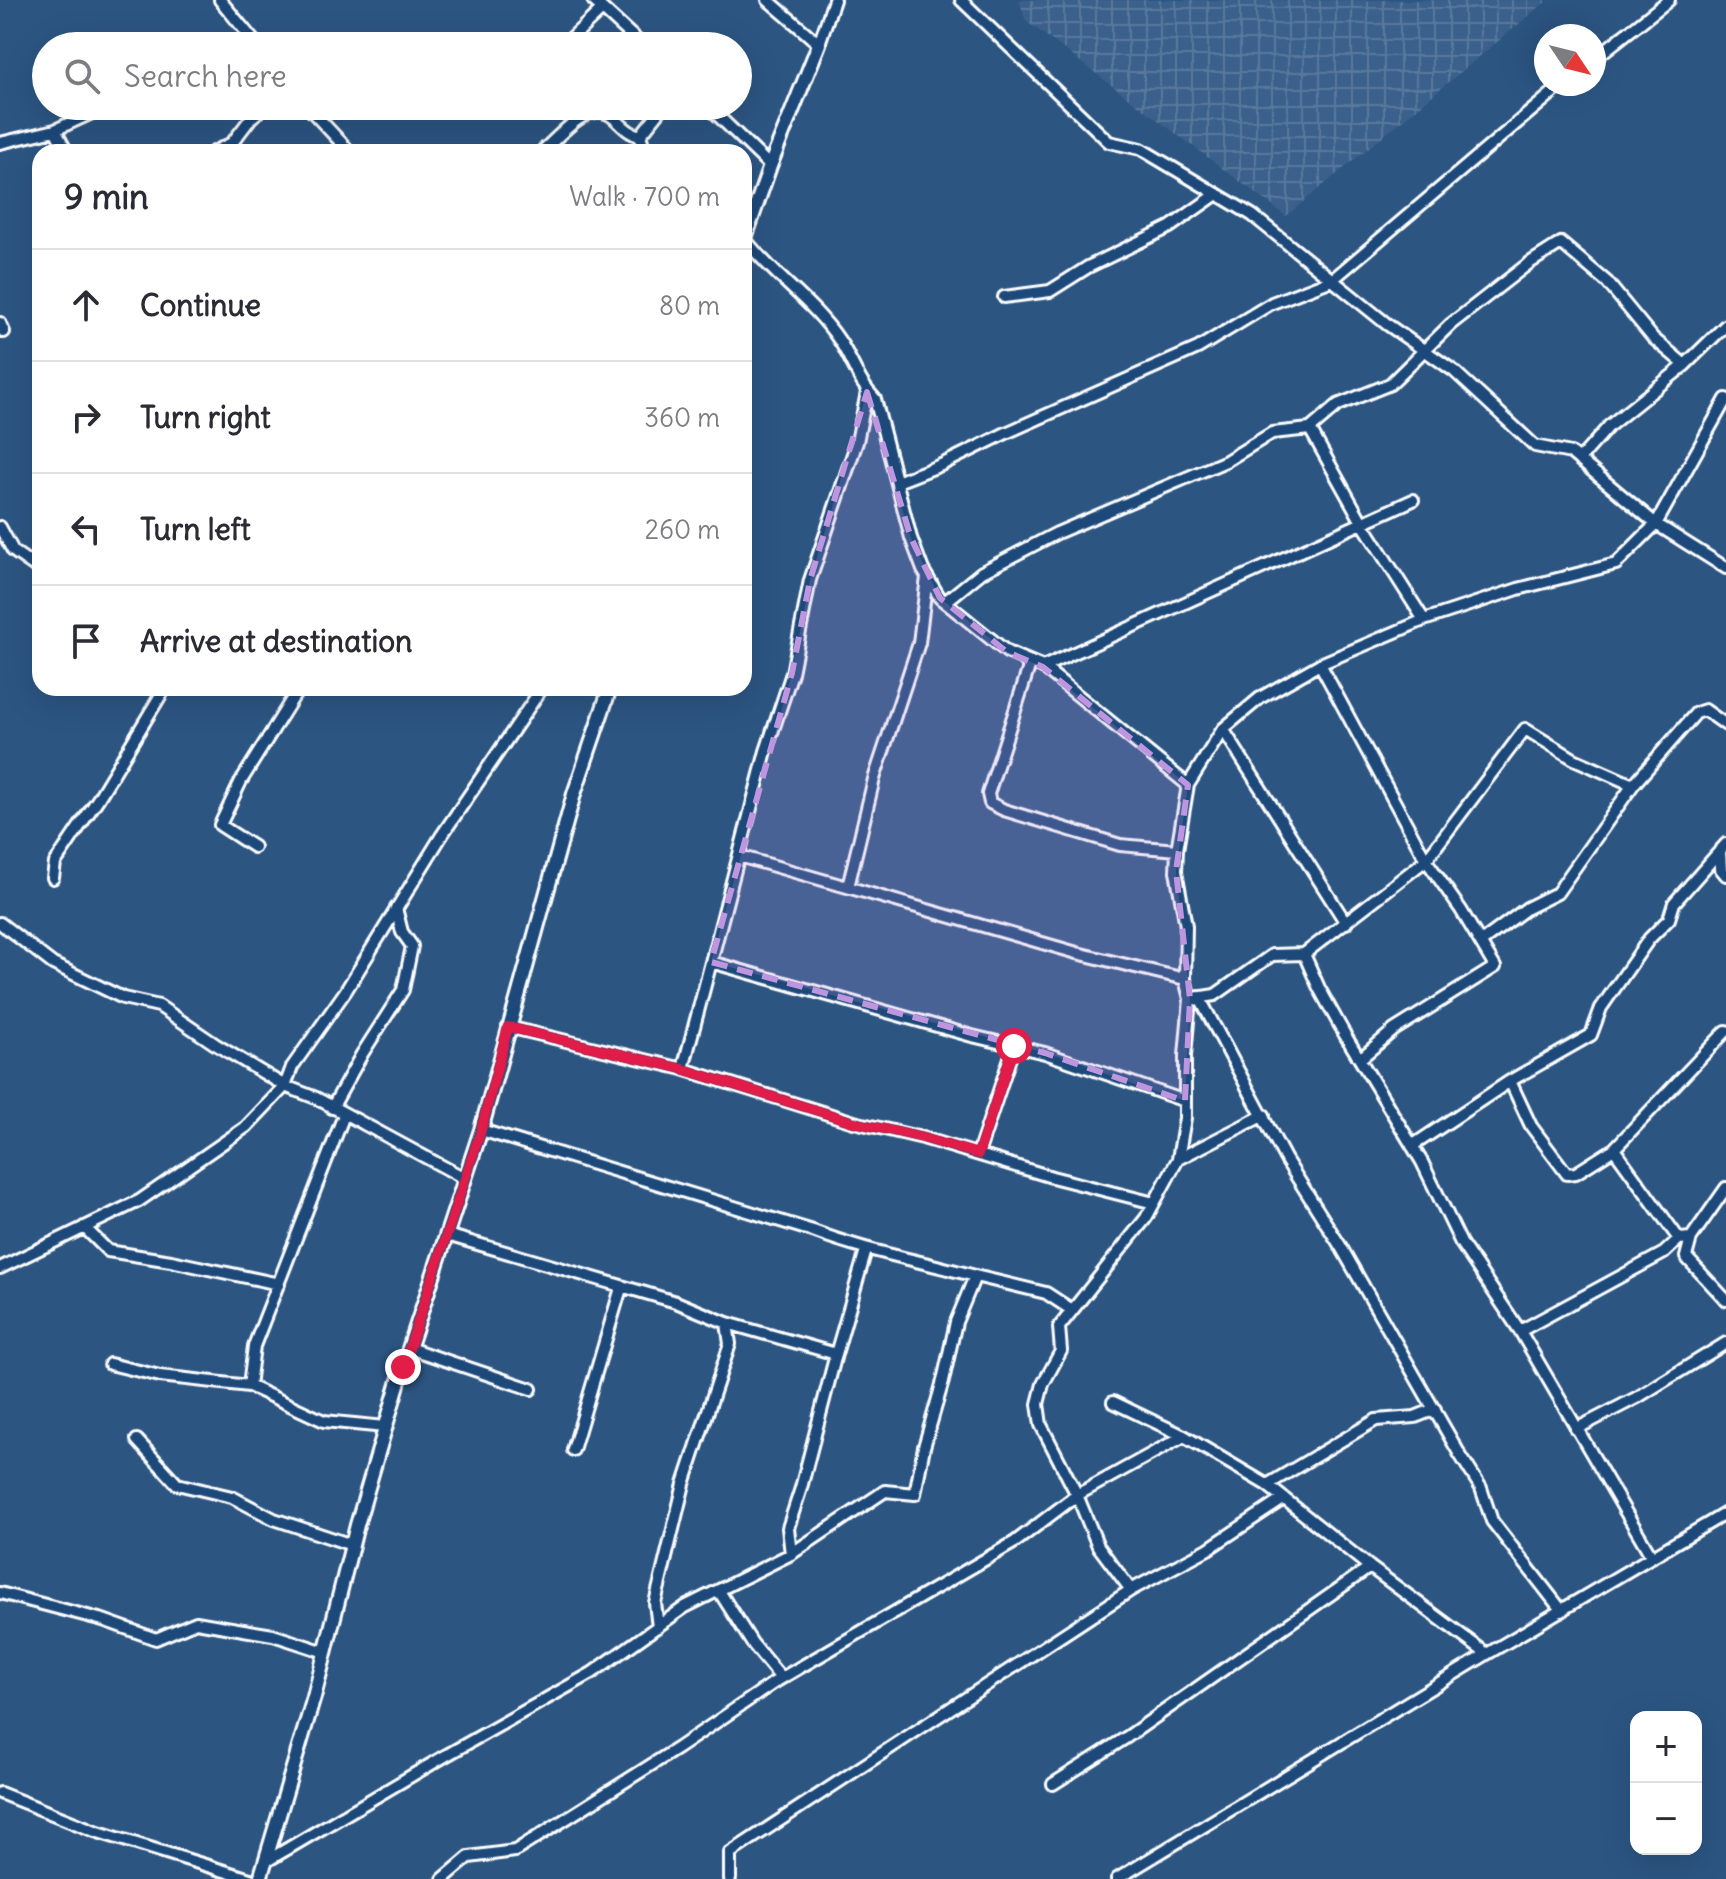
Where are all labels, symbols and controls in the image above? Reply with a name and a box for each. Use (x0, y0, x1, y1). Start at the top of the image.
north arrow (1534, 24, 1606, 96)
search box (32, 32, 752, 120)
icon: search (60, 54, 104, 98)
text: Search here (124, 57, 287, 95)
text: 9 min (64, 175, 149, 218)
text: Walk · 700 m (569, 180, 720, 213)
icon: ahead (64, 283, 108, 327)
text: Continue (140, 286, 261, 324)
text: 80 m (659, 289, 720, 322)
icon: right (64, 395, 108, 439)
text: Turn right (140, 398, 271, 436)
text: 360 m (644, 401, 720, 434)
icon: left (64, 507, 108, 551)
text: Turn left (140, 510, 251, 548)
text: 260 m (645, 513, 720, 546)
icon: arrive (64, 619, 108, 663)
text: Arrive at destination (140, 622, 412, 660)
route start (996, 1028, 1032, 1064)
route end (385, 1349, 421, 1385)
map controls (1630, 1711, 1702, 1855)
button: + (1630, 1711, 1702, 1783)
button: − (1630, 1783, 1702, 1855)

